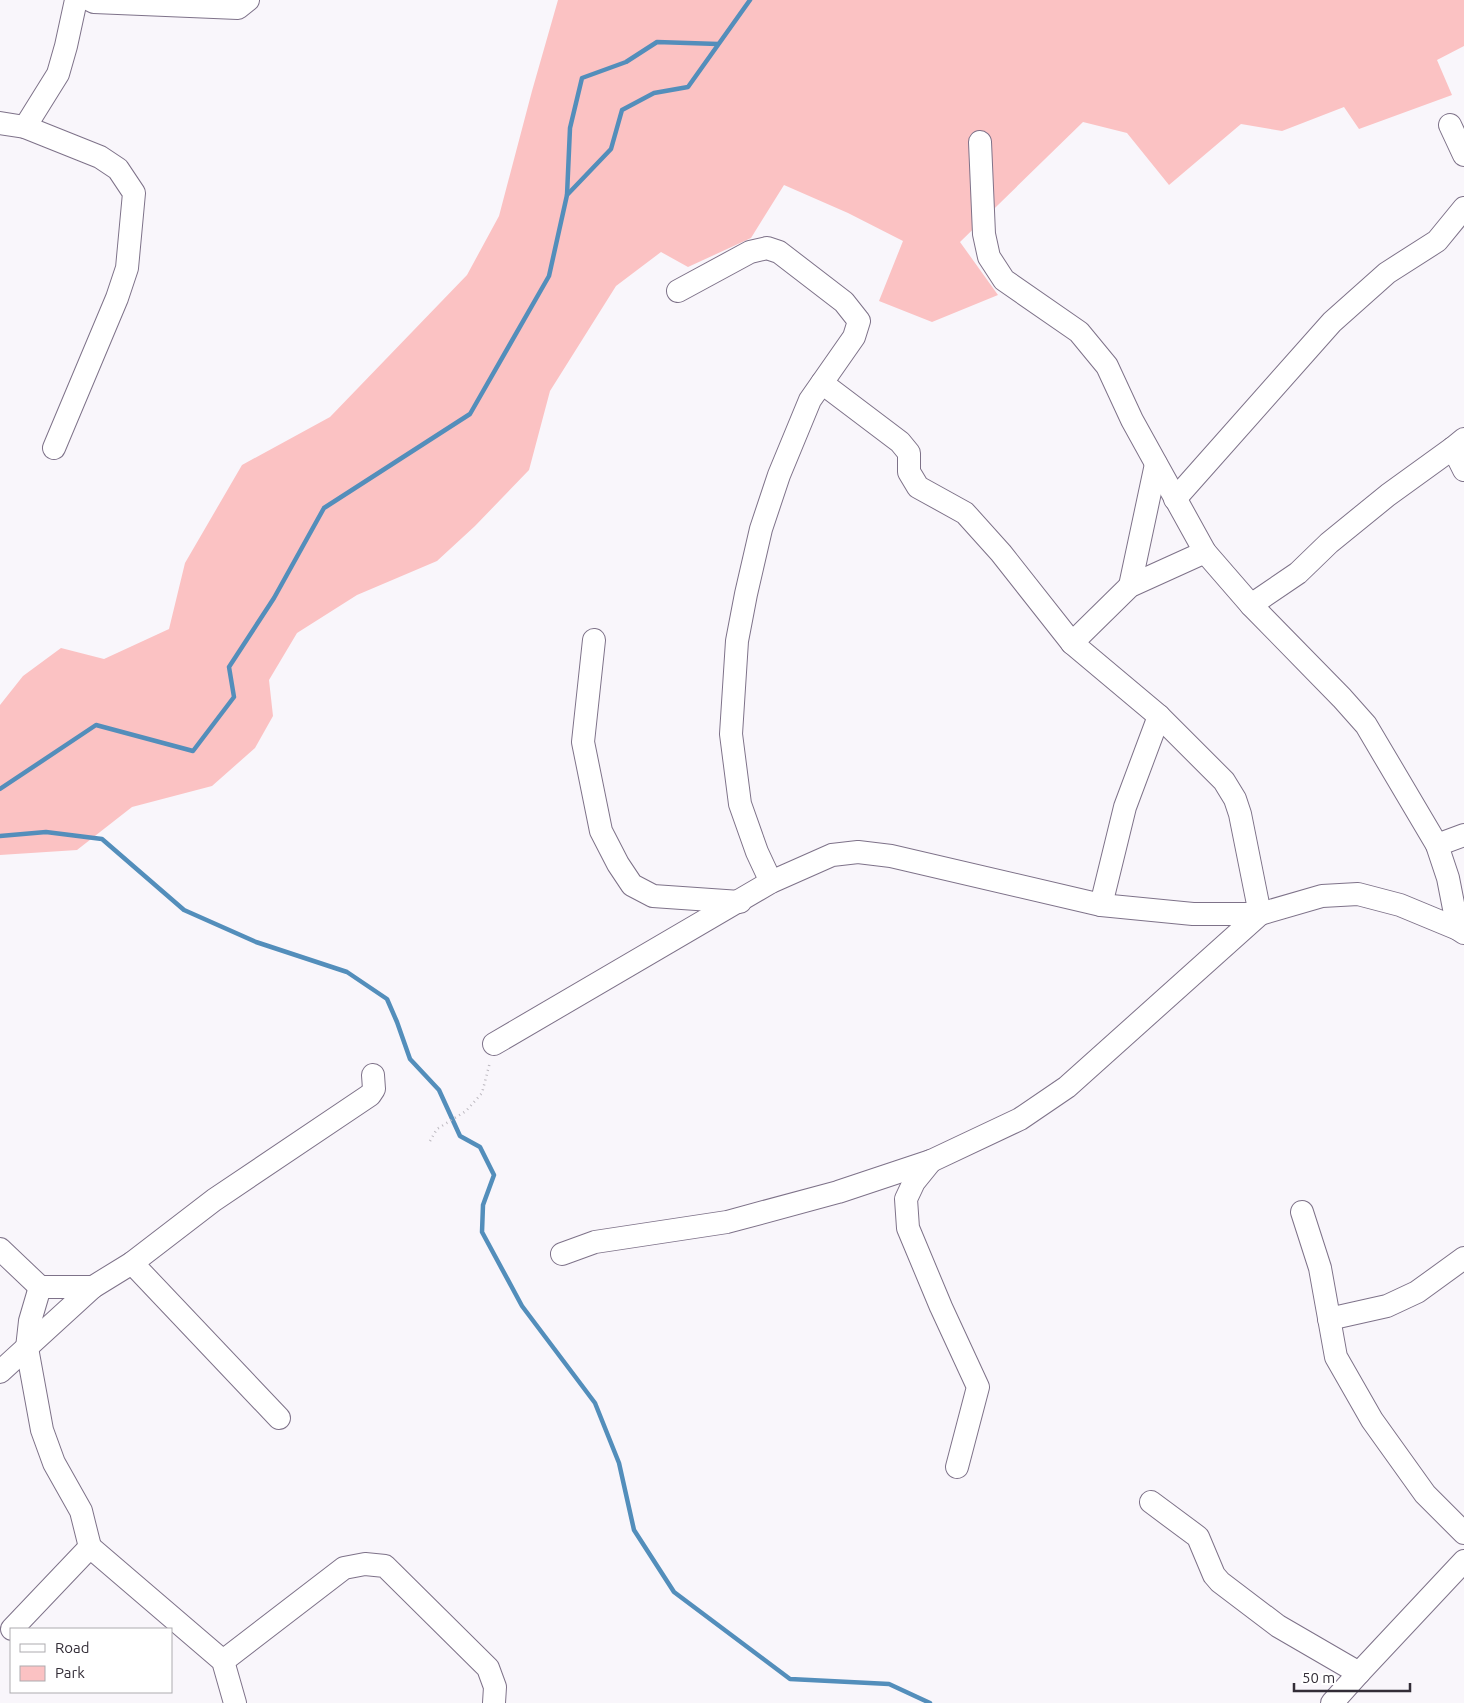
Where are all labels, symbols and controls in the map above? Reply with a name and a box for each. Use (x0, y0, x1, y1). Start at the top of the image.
legend (10, 1628, 172, 1693)
text: Road (55, 1639, 90, 1656)
scale bar (1294, 1660, 1410, 1692)
text: Park (55, 1664, 85, 1681)
text: 50 m (1302, 1669, 1335, 1686)

